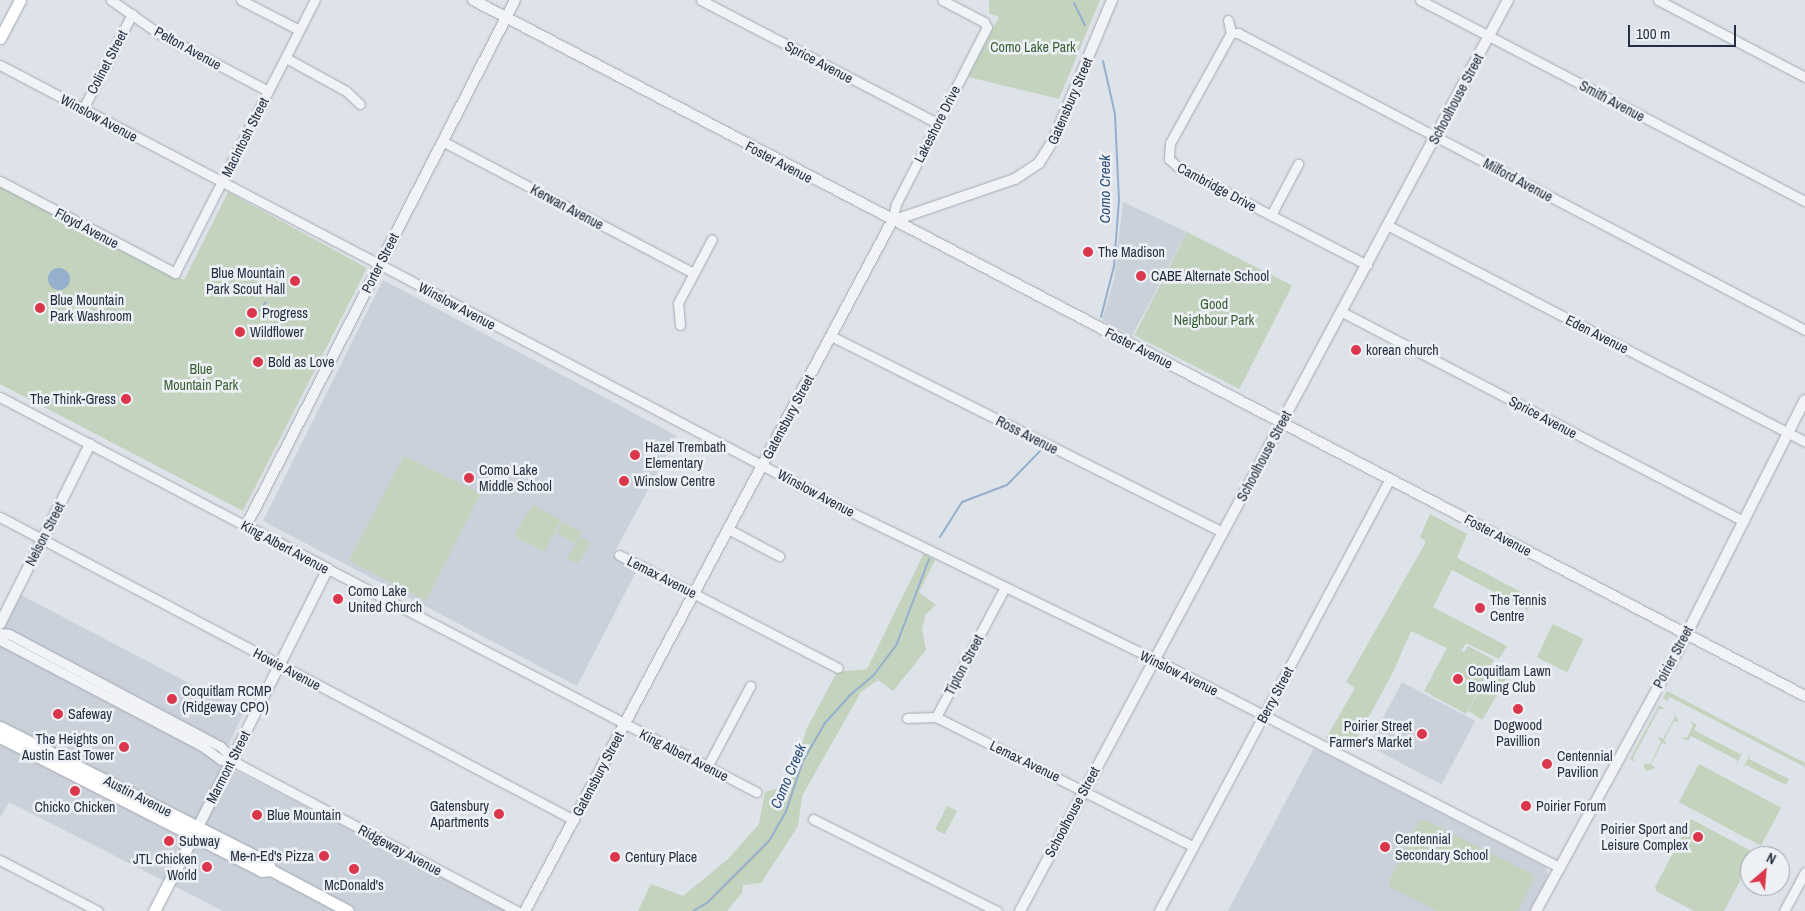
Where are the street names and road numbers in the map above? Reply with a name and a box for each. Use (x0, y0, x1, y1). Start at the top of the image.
street label: Pelton Avenue (151, 23, 225, 73)
street label: Colinet Street (83, 27, 131, 97)
street label: Sprice Avenue (782, 37, 856, 87)
street label: Schoolhouse Street (1425, 51, 1487, 147)
street label: Gatensbury Street (1044, 55, 1096, 147)
street label: Smith Avenue (1576, 77, 1648, 125)
street label: Lakeshore Drive (910, 83, 964, 165)
street label: Winslow Avenue (57, 91, 141, 145)
street label: MacIntosh Street (218, 95, 272, 179)
street label: Foster Avenue (742, 137, 816, 187)
street label: Milford Avenue (1480, 155, 1556, 205)
street label: Cambridge Drive (1174, 159, 1260, 215)
street label: Kerwan Avenue (527, 181, 607, 233)
street label: Floyd Avenue (52, 204, 122, 252)
street label: Porter Street (358, 230, 402, 296)
street label: Winslow Avenue (415, 279, 499, 333)
street label: Eden Avenue (1563, 311, 1631, 357)
street label: Foster Avenue (1102, 324, 1176, 372)
street label: Gatensbury Street (759, 372, 817, 462)
street label: Sprice Avenue (1506, 392, 1580, 442)
street label: Schoolhouse Street (1233, 408, 1295, 504)
street label: Ross Avenue (993, 412, 1061, 458)
street label: Winslow Avenue (774, 466, 858, 520)
street label: Nelson Street (22, 499, 68, 569)
street label: Foster Avenue (1461, 510, 1535, 560)
street label: King Albert Avenue (237, 516, 333, 578)
street label: Lemax Avenue (624, 552, 700, 602)
street label: Poirier Street (1650, 623, 1696, 691)
street label: Tipton Street (941, 632, 987, 698)
street label: Howie Avenue (250, 644, 324, 694)
street label: Winslow Avenue (1137, 647, 1221, 699)
street label: Berry Street (1253, 664, 1297, 726)
street label: King Albert Avenue (636, 725, 732, 785)
street label: Marmont Street (203, 728, 253, 806)
street label: Gatensbury Street (569, 729, 627, 819)
street label: Lemax Avenue (987, 737, 1063, 785)
street label: Schoolhouse Street (1041, 764, 1103, 860)
street label: Austin Avenue (101, 772, 175, 820)
street label: Ridgeway Avenue (355, 821, 445, 879)

